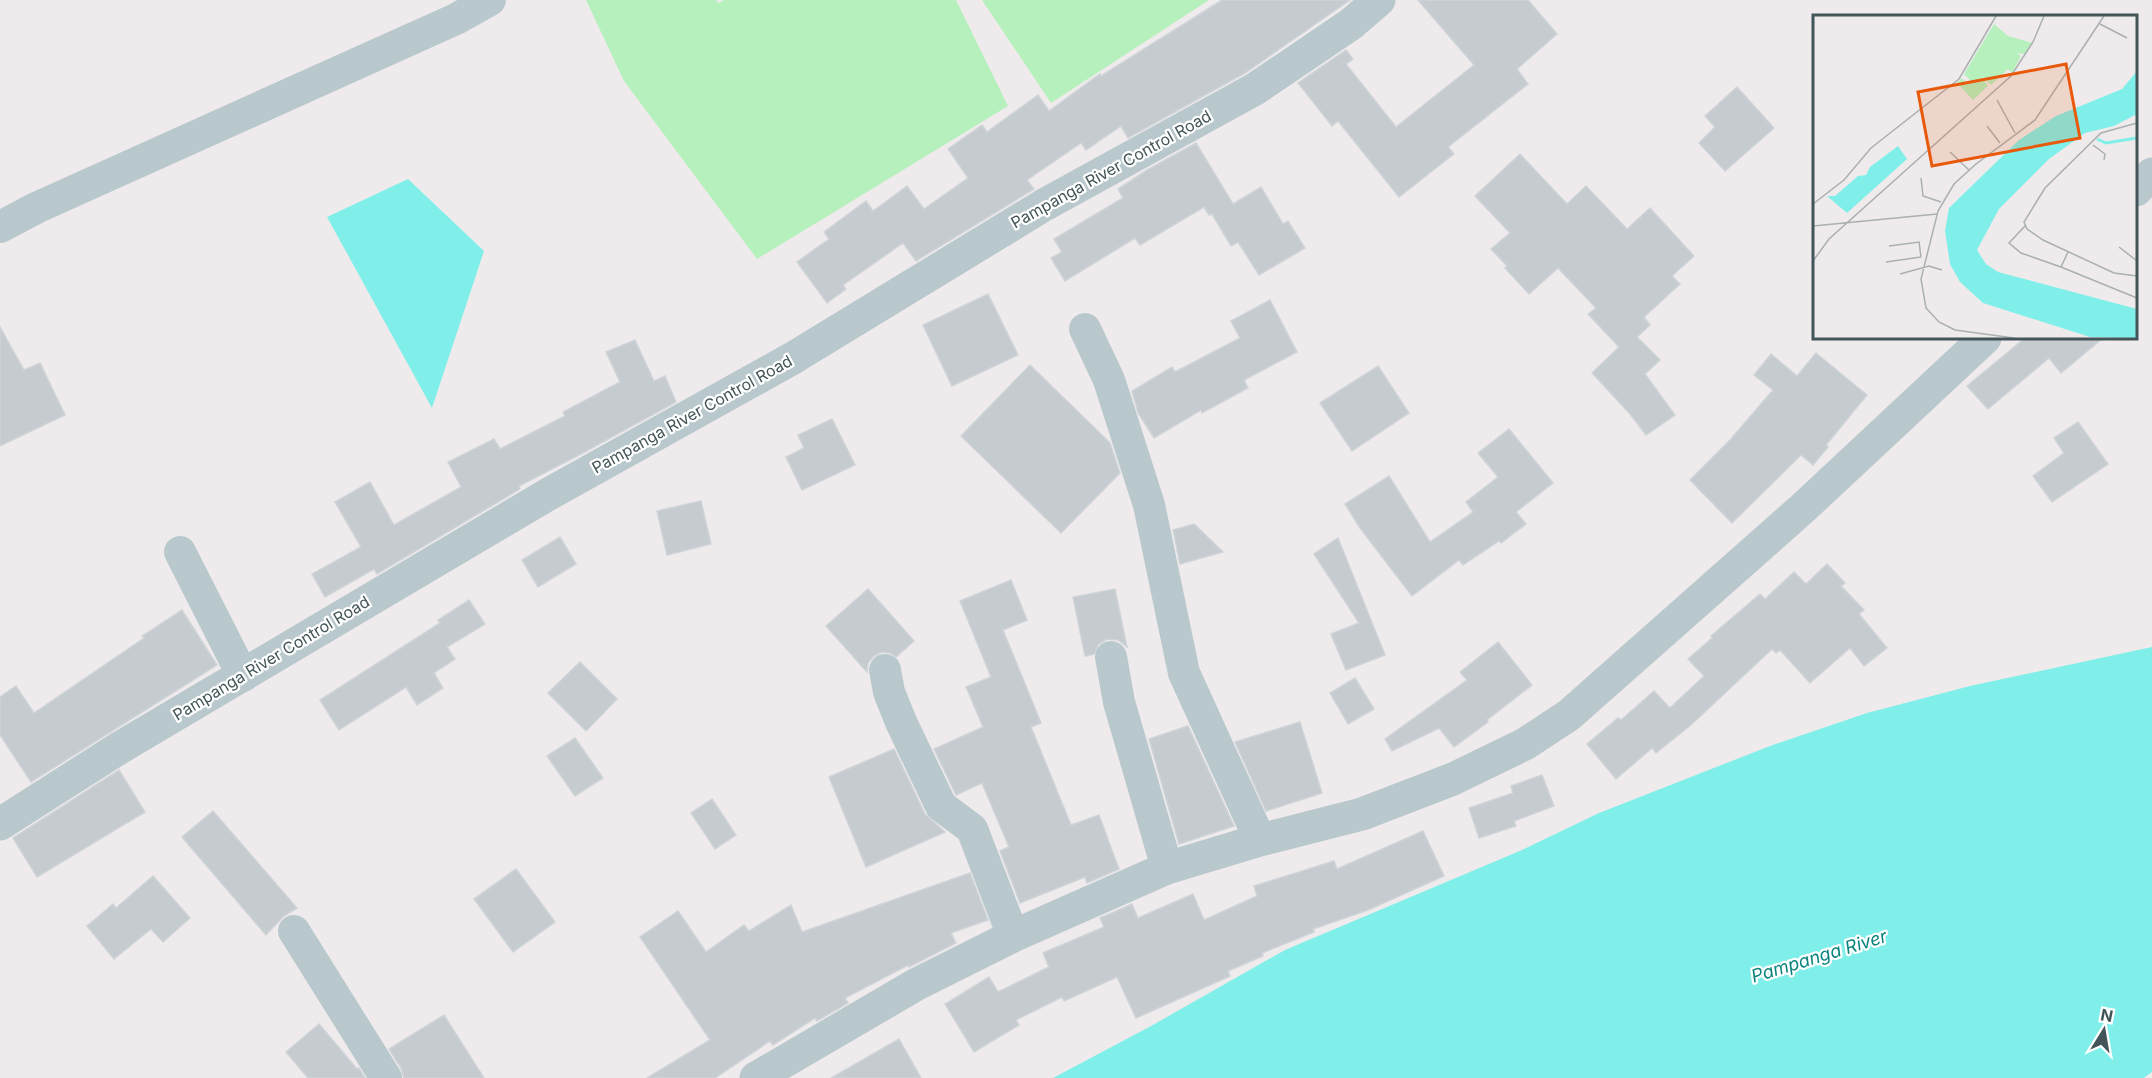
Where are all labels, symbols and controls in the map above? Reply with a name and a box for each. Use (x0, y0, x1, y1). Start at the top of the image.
inset map (1813, 15, 2137, 339)
street label: Pampanga River Control Road (1007, 105, 1215, 233)
street label: Pampanga River Control Road (588, 350, 796, 478)
street label: Pampanga River Control Road (169, 591, 373, 725)
water label: Pampanga River (1749, 925, 1891, 987)
north arrow (2074, 1000, 2134, 1060)
text: N (2099, 1004, 2115, 1026)

